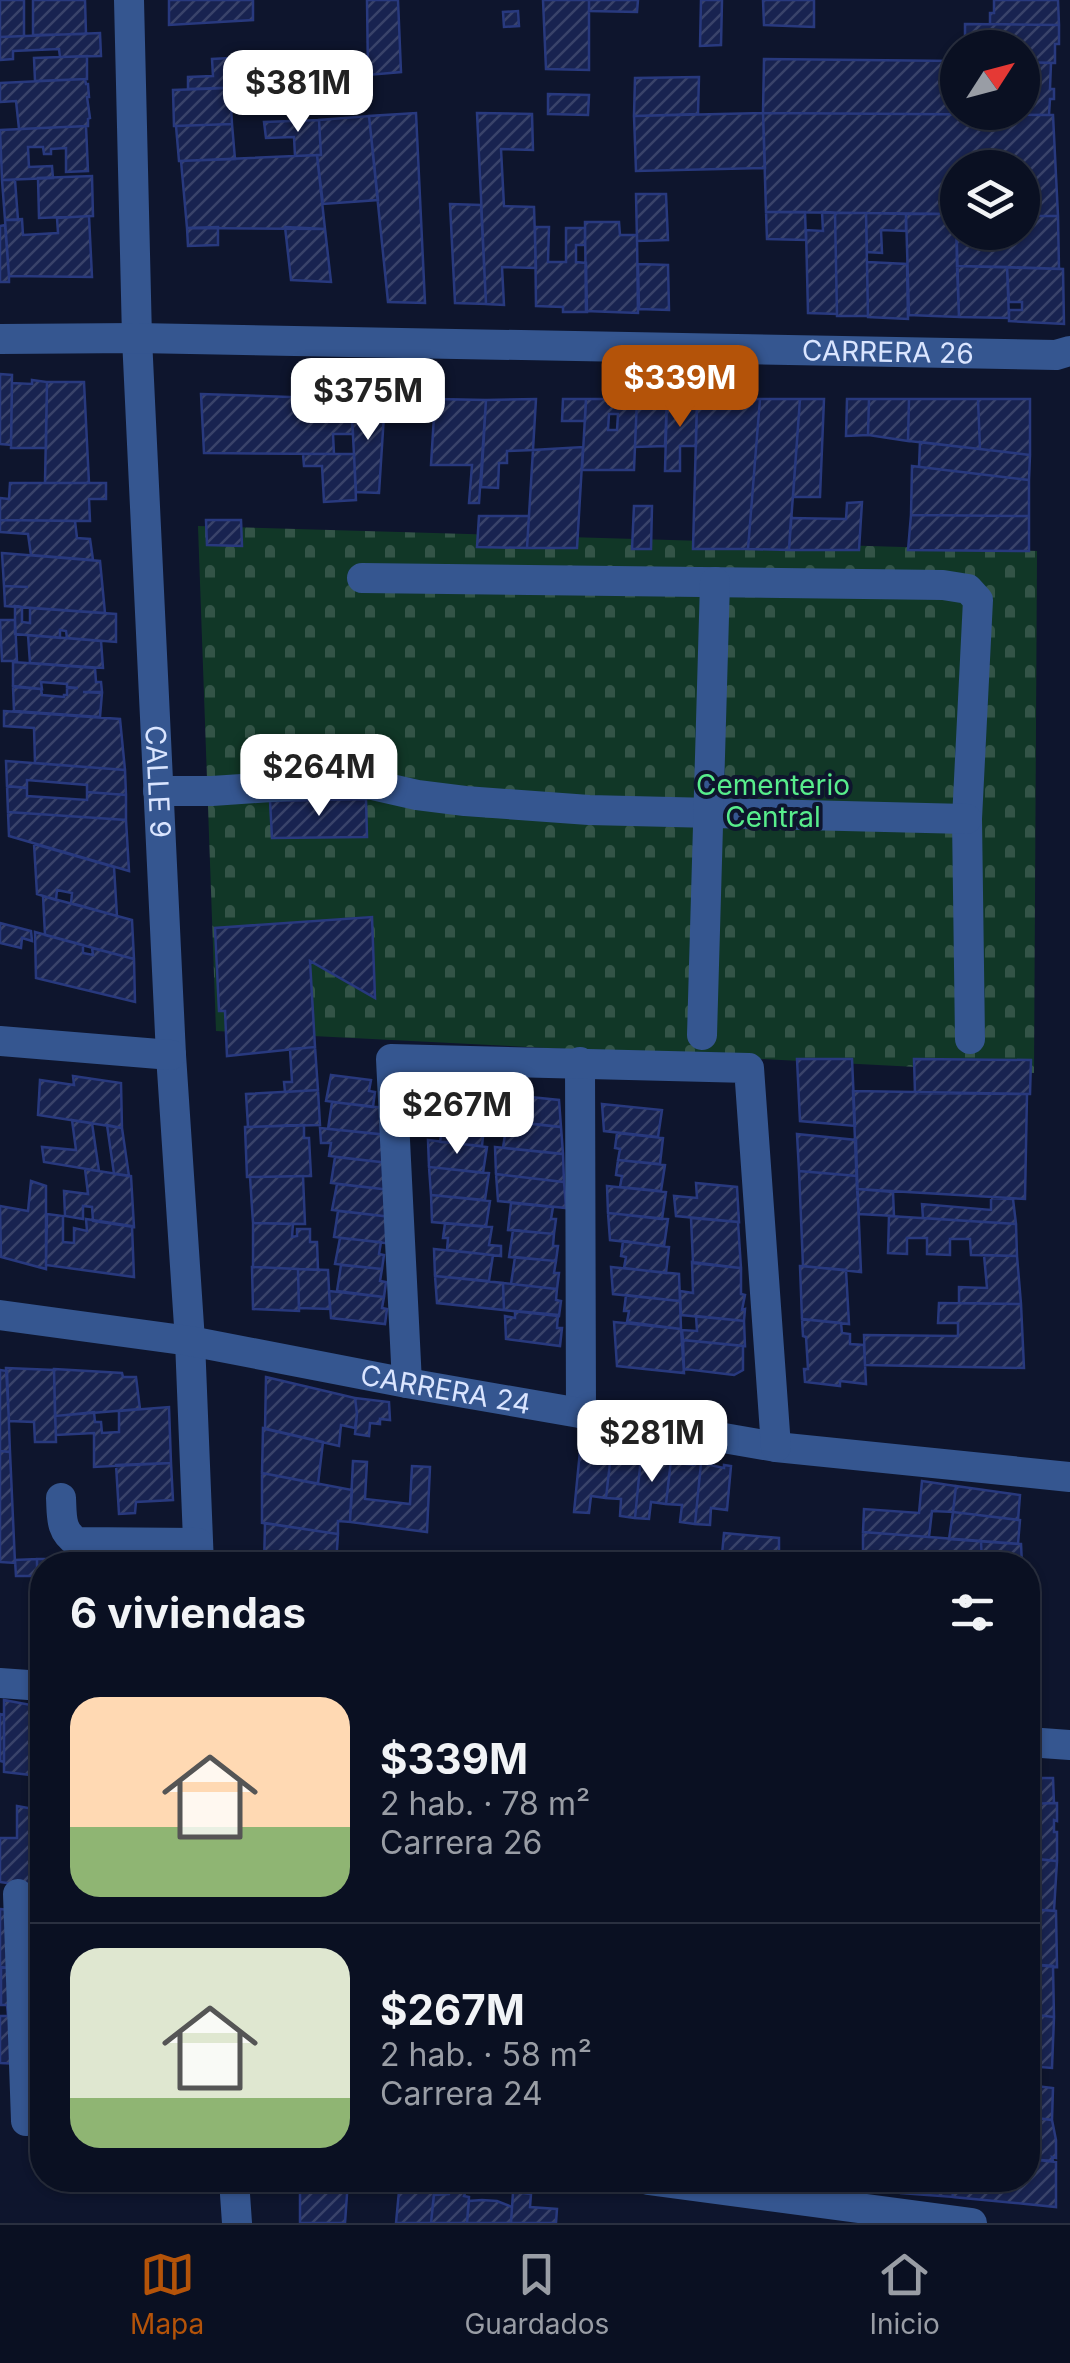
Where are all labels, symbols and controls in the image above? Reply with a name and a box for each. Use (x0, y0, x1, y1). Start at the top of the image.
north arrow (940, 30, 1040, 130)
map controls (940, 30, 1040, 250)
pin: $381M (228, 50, 368, 135)
text: $381M (245, 63, 351, 102)
button: layers (940, 150, 1040, 250)
street label: CARRERA 26 (802, 333, 974, 370)
pin: $339M (610, 345, 750, 430)
pin: $375M (298, 358, 438, 443)
text: $339M (624, 358, 736, 397)
text: $375M (313, 371, 423, 410)
street label: CALLE 9 (138, 724, 178, 839)
pin: $264M (249, 734, 389, 819)
text: $264M (262, 747, 376, 786)
park label: Cementerio Central (696, 768, 850, 834)
pin: $267M (387, 1072, 527, 1157)
text: $267M (402, 1085, 512, 1124)
street label: CARRERA 24 (358, 1357, 533, 1421)
pin: $281M (582, 1400, 722, 1485)
text: $281M (599, 1413, 705, 1452)
icon: filters (945, 1585, 1000, 1640)
text: 6 viviendas (70, 1587, 306, 1638)
text: $339M (380, 1733, 528, 1784)
icon: home (150, 1737, 270, 1857)
text: 2 hab. · 78 m² (380, 1784, 590, 1823)
text: Carrera 26 (380, 1823, 542, 1862)
text: $267M (380, 1984, 525, 2035)
icon: home (150, 1988, 270, 2108)
text: 2 hab. · 58 m² (380, 2035, 592, 2074)
text: Carrera 24 (380, 2074, 543, 2113)
tab: Mapa (130, 2247, 204, 2341)
tab: Guardados (464, 2247, 609, 2341)
tab: Inicio (869, 2247, 940, 2341)

